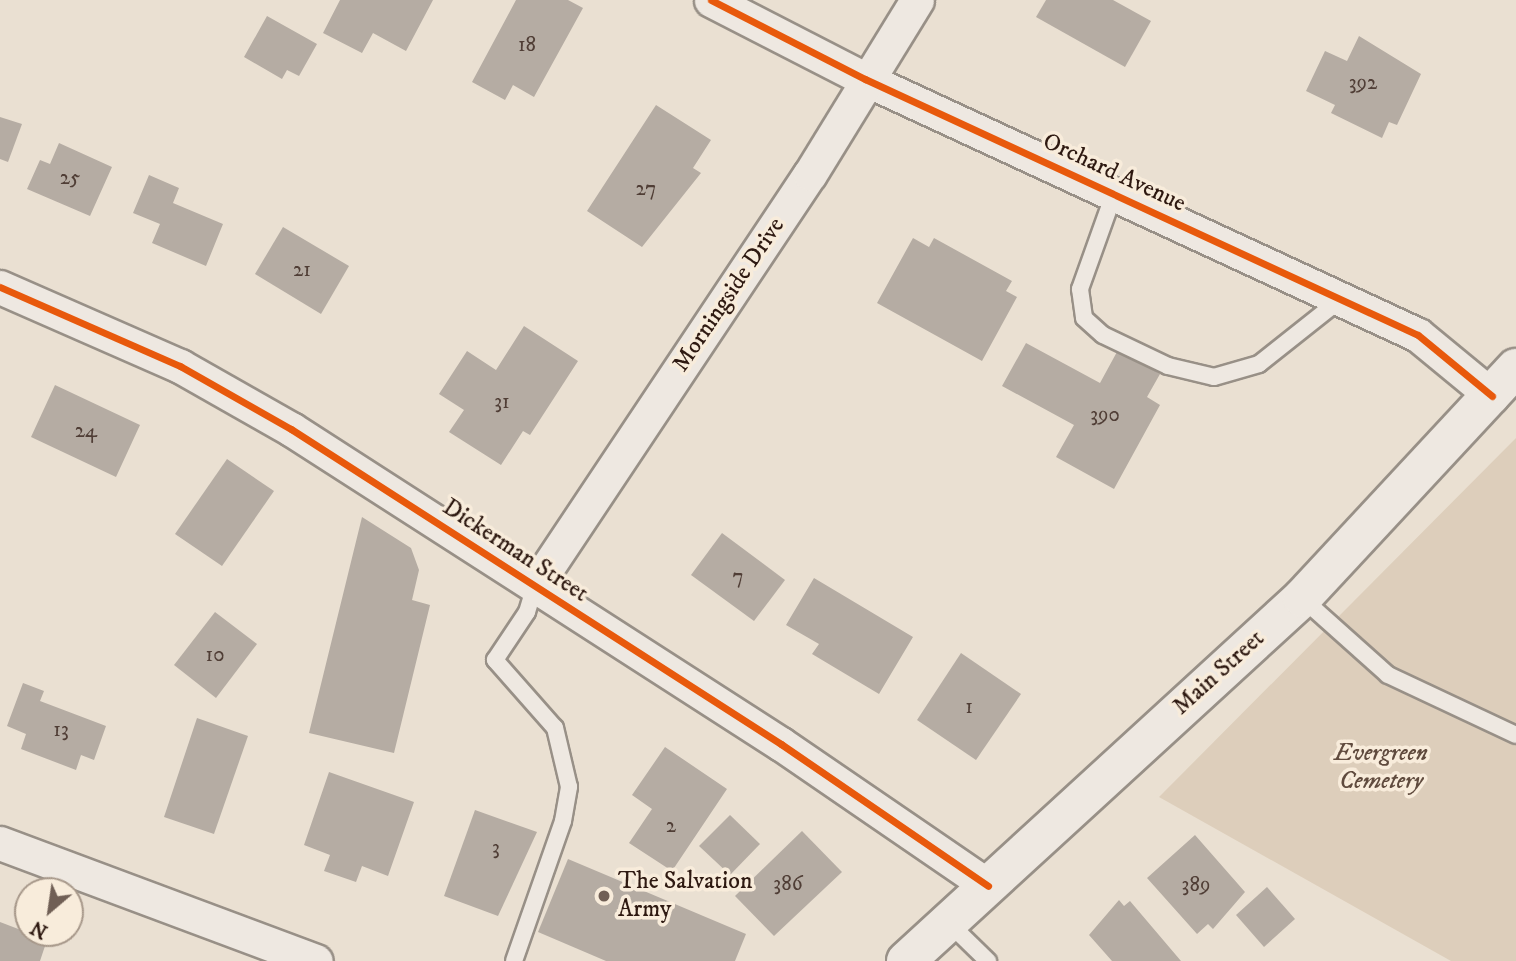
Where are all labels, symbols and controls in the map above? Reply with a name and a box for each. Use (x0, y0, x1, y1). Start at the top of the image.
house number: 18 (518, 32, 536, 58)
house number: 392 (1349, 70, 1377, 96)
street label: Orchard Avenue (1038, 127, 1190, 219)
house number: 25 (60, 165, 80, 191)
house number: 27 (636, 176, 656, 202)
street label: Morningside Drive (667, 212, 791, 378)
house number: 21 (293, 257, 311, 283)
house number: 31 (494, 389, 510, 415)
house number: 390 (1090, 402, 1120, 428)
house number: 24 (75, 418, 97, 444)
street label: Dickerman Street (437, 493, 593, 609)
house number: 7 (732, 564, 744, 590)
street label: Main Street (1167, 625, 1271, 721)
house number: 10 (206, 642, 224, 668)
house number: 1 (965, 694, 973, 720)
house number: 13 (53, 717, 69, 743)
park label: Evergreen Cemetery (1334, 740, 1428, 796)
house number: 2 (666, 813, 676, 839)
house number: 3 (492, 835, 500, 861)
place label: The Salvation Army (618, 868, 752, 924)
house number: 386 (773, 871, 803, 897)
house number: 389 (1182, 872, 1210, 898)
north arrow (14, 877, 84, 947)
marker: The Salvation Army (596, 888, 612, 904)
text: N (27, 915, 52, 943)

